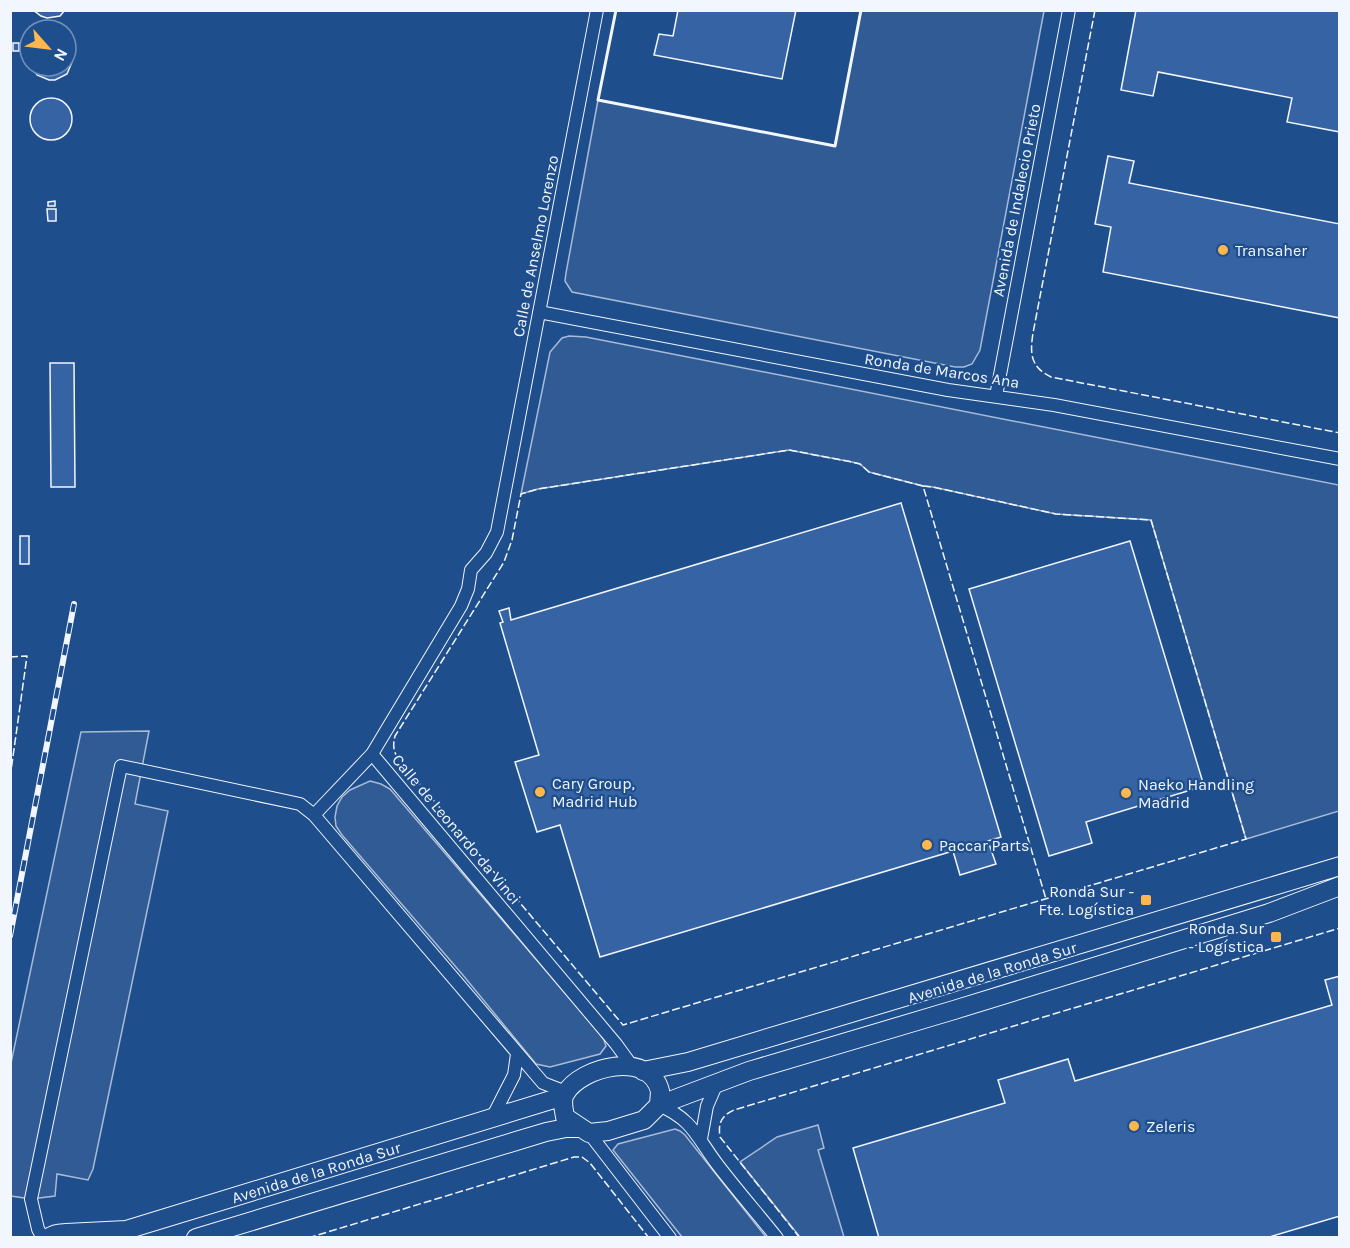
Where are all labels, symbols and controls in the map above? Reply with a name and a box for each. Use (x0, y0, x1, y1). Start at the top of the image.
north arrow (18, 18, 78, 78)
text: N (50, 45, 72, 64)
street label: Avenida de Indalecio Prieto (988, 102, 1045, 298)
street label: Calle de Anselmo Lorenzo (509, 154, 562, 339)
place label: Transaher (1235, 241, 1307, 260)
marker: Transaher (1216, 243, 1230, 257)
street label: Ronda de Marcos Ana (863, 349, 1021, 392)
street label: Calle de Leonardo da Vinci (388, 750, 525, 908)
place label: Cary Group, Madrid Hub (552, 774, 638, 811)
place label: Naeko Handling Madrid (1138, 775, 1254, 812)
marker: Cary Group, Madrid Hub (533, 785, 547, 799)
marker: Naeko Handling Madrid (1119, 786, 1133, 800)
place label: Paccar Parts (939, 836, 1029, 855)
marker: Paccar Parts (920, 838, 934, 852)
place label: Ronda Sur - Fte. Logística (1038, 882, 1134, 919)
marker: Ronda Sur - Fte. Logística (1139, 893, 1153, 907)
place label: Ronda Sur - Logística (1188, 919, 1264, 956)
marker: Ronda Sur - Logística (1269, 930, 1283, 944)
street label: Avenida de la Ronda Sur (905, 938, 1079, 1007)
place label: Zeleris (1146, 1117, 1195, 1136)
marker: Zeleris (1127, 1119, 1141, 1133)
street label: Avenida de la Ronda Sur (229, 1138, 403, 1207)

